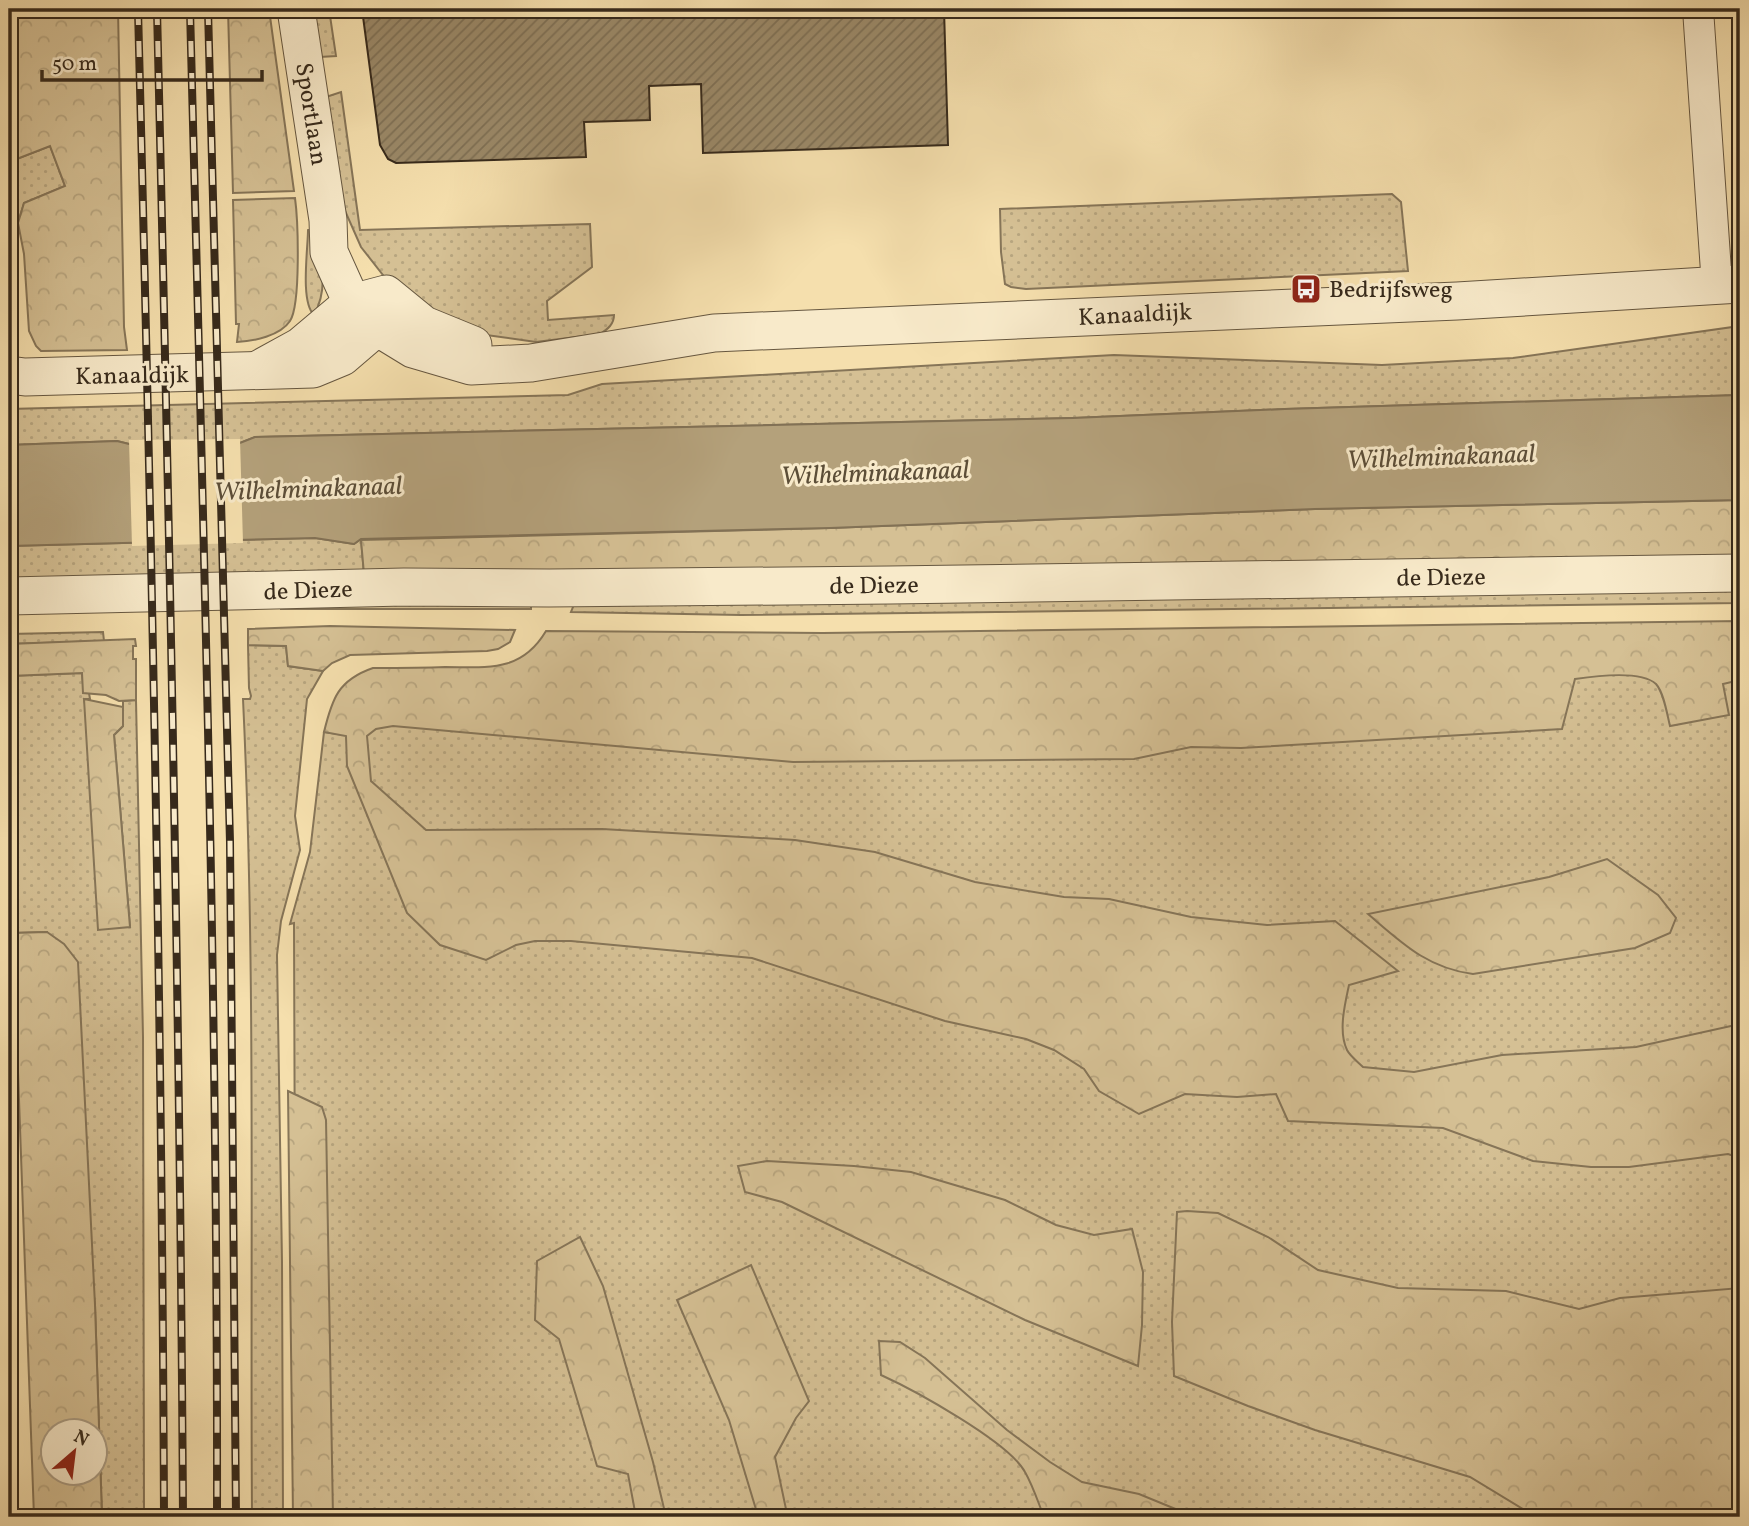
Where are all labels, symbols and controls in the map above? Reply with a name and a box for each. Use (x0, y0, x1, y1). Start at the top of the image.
scale bar (42, 38, 262, 82)
text: 50 m (52, 50, 97, 79)
street label: Sportlaan (285, 60, 335, 168)
bus stop icon: Bedrijfsweg (1289, 272, 1323, 306)
place label: Bedrijfsweg (1329, 274, 1453, 308)
street label: Kanaaldijk (1077, 296, 1193, 336)
street label: Kanaaldijk (75, 359, 189, 395)
water label: Wilhelminakanaal (1346, 437, 1536, 479)
water label: Wilhelminakanaal (780, 453, 970, 495)
water label: Wilhelminakanaal (213, 469, 403, 511)
street label: de Dieze (1396, 561, 1486, 597)
street label: de Dieze (829, 569, 919, 605)
street label: de Dieze (263, 573, 353, 611)
north arrow (38, 1418, 108, 1488)
text: N (69, 1424, 93, 1454)

